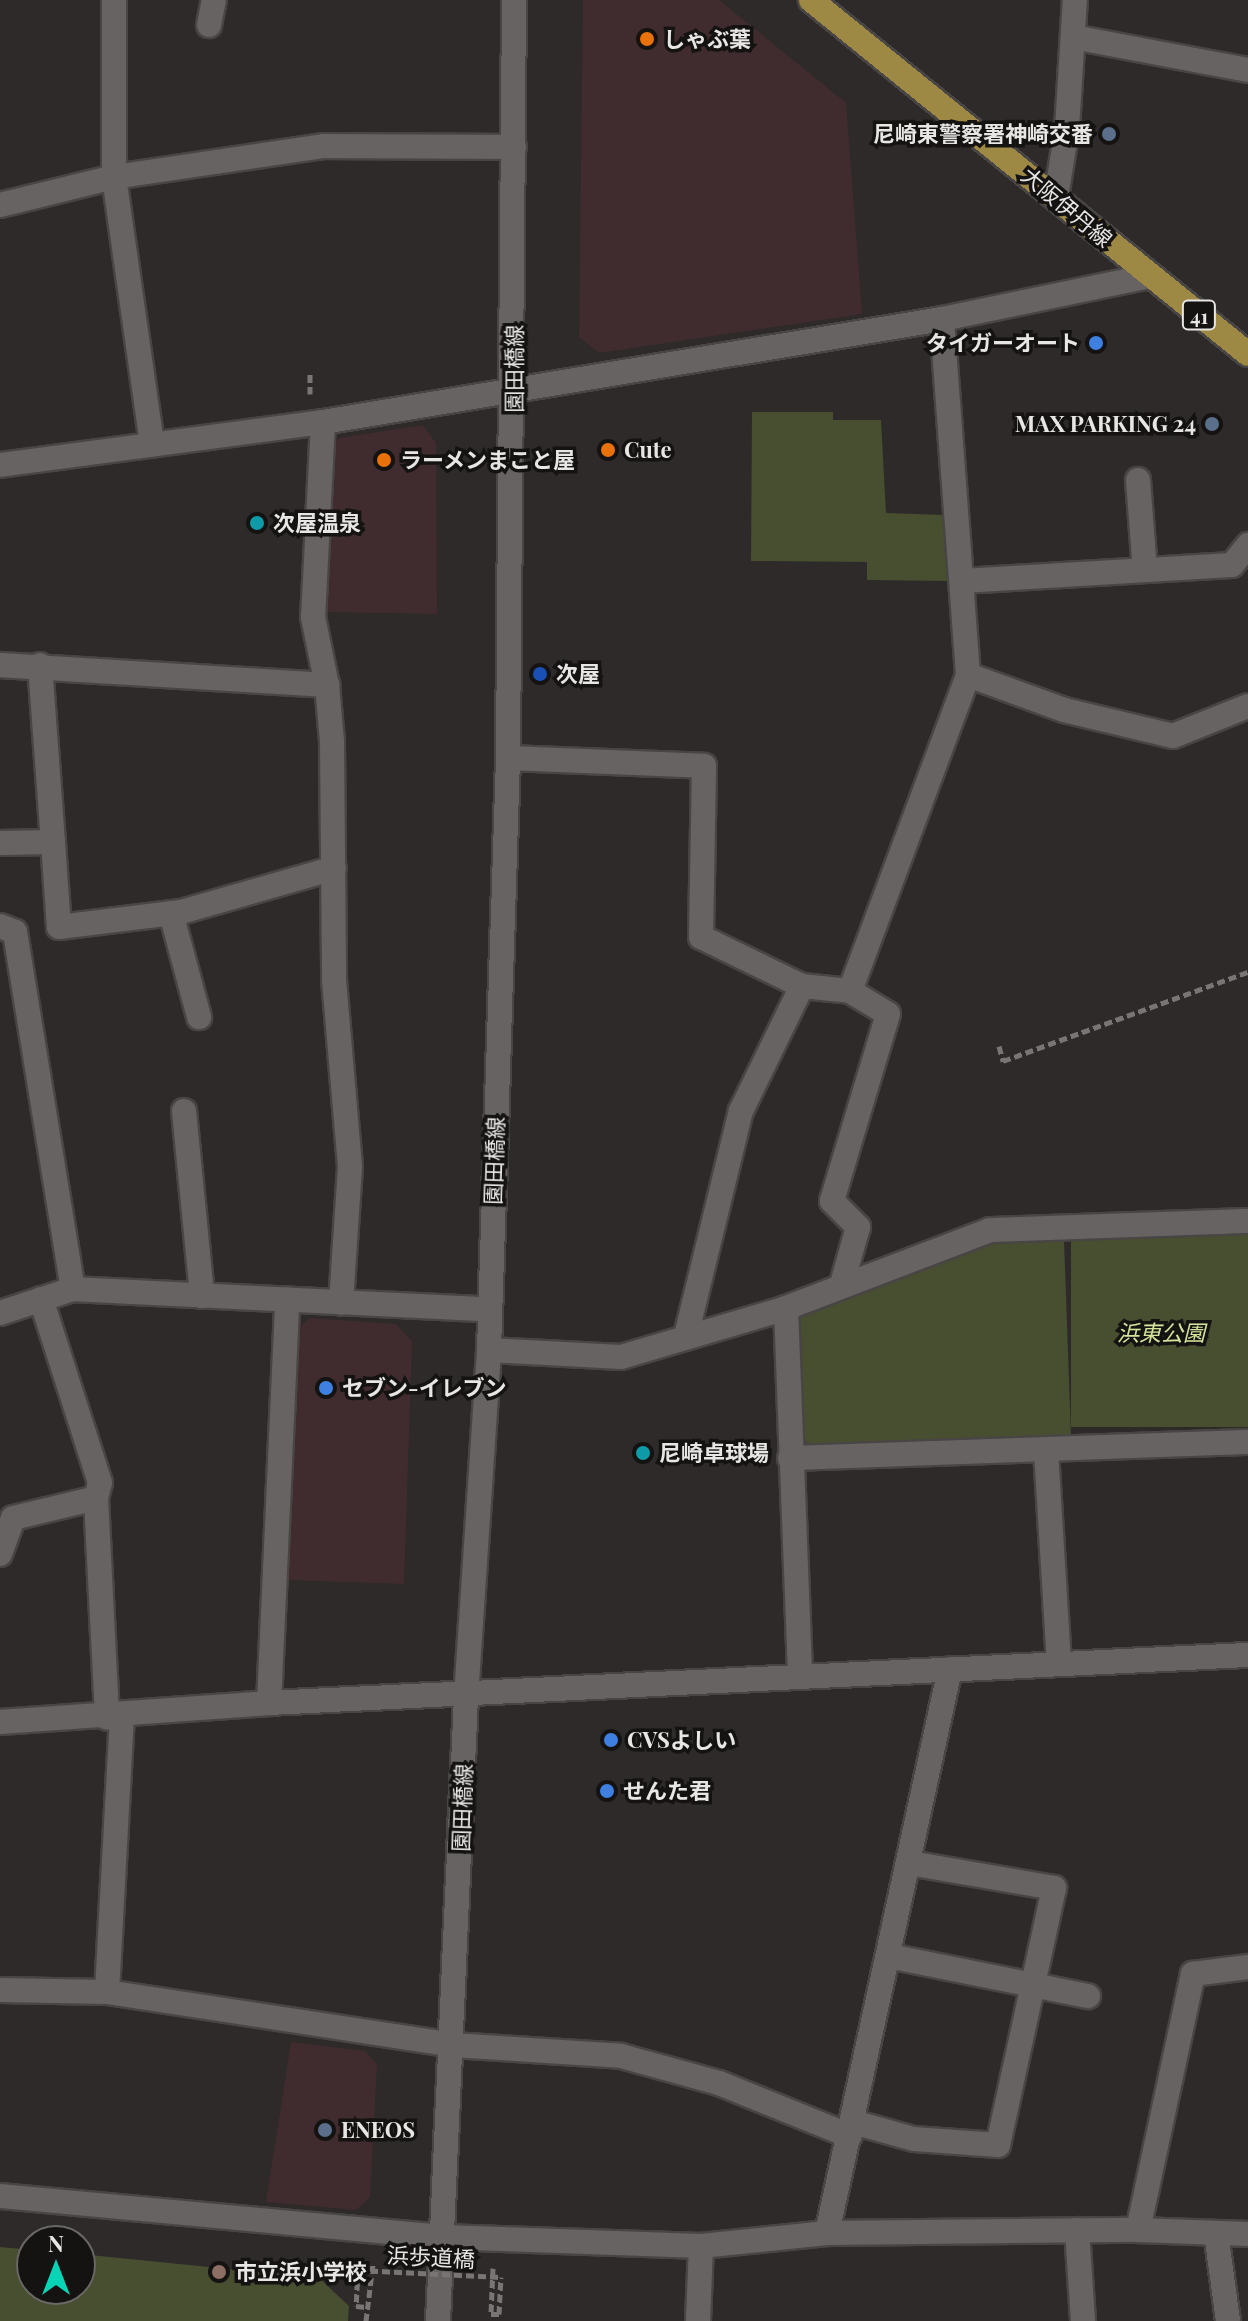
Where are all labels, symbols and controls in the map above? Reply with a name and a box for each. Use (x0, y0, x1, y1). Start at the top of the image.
place label: しゃぶ葉 (663, 26, 751, 52)
marker: しゃぶ葉 (638, 30, 656, 48)
place label: 尼崎東警察署神崎交番 (873, 121, 1093, 147)
marker: 尼崎東警察署神崎交番 (1100, 125, 1118, 143)
street label: 大阪伊丹線 (1016, 162, 1118, 252)
road number: 41 (1181, 299, 1217, 331)
street label: 園田橋線 (501, 325, 527, 413)
place label: タイガーオート (926, 330, 1080, 356)
marker: タイガーオート (1087, 334, 1105, 352)
place label: MAX PARKING 24 (1014, 411, 1196, 437)
marker: MAX PARKING 24 (1203, 415, 1221, 433)
place label: Cute (624, 437, 672, 463)
marker: Cute (599, 441, 617, 459)
place label: ラーメンまこと屋 (400, 447, 576, 473)
marker: ラーメンまこと屋 (375, 451, 393, 469)
place label: 次屋温泉 (273, 510, 361, 536)
marker: 次屋温泉 (248, 514, 266, 532)
place label: 次屋 (556, 661, 600, 687)
marker: 次屋 (531, 665, 549, 683)
street label: 園田橋線 (479, 1117, 509, 1205)
park label: 浜東公園 (1117, 1320, 1205, 1346)
place label: セブン-イレブン (342, 1375, 507, 1401)
marker: セブン-イレブン (317, 1379, 335, 1397)
place label: 尼崎卓球場 (659, 1440, 769, 1466)
marker: 尼崎卓球場 (634, 1444, 652, 1462)
place label: CVSよしい (627, 1727, 736, 1753)
marker: CVSよしい (602, 1731, 620, 1749)
street label: 園田橋線 (447, 1764, 477, 1852)
place label: せんた君 (623, 1778, 711, 1804)
marker: せんた君 (598, 1782, 616, 1800)
place label: ENEOS (341, 2117, 415, 2143)
marker: ENEOS (316, 2121, 334, 2139)
north arrow (16, 2225, 96, 2305)
text: N (48, 2228, 64, 2258)
street label: 浜歩道橋 (386, 2242, 476, 2272)
place label: 市立浜小学校 (235, 2259, 367, 2285)
marker: 市立浜小学校 (210, 2263, 228, 2281)

